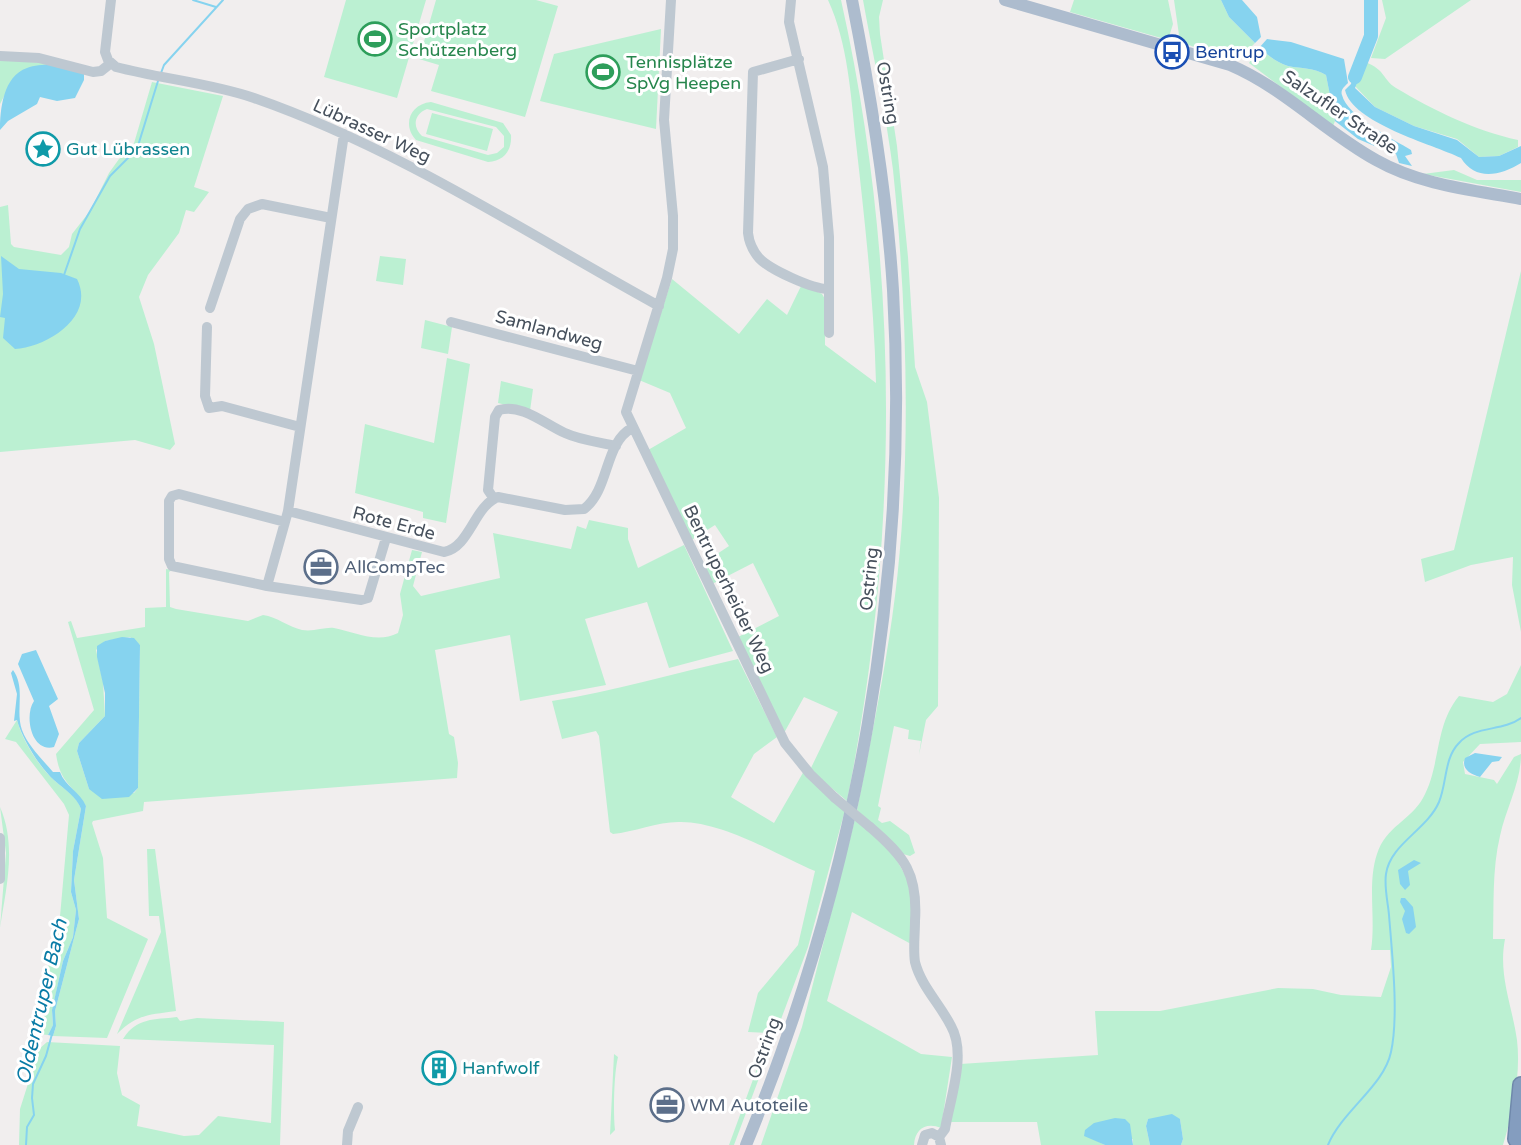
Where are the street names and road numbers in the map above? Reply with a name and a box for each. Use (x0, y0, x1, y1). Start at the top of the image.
street label: Ostring (872, 60, 904, 126)
street label: Salzufler Straße (1278, 65, 1402, 159)
street label: Lübrasser Weg (309, 94, 435, 168)
street label: Samlandweg (493, 305, 605, 355)
street label: Rote Erde (350, 501, 438, 545)
street label: Bentruperheider Weg (679, 501, 779, 677)
street label: Ostring (855, 546, 883, 612)
street label: Ostring (743, 1014, 785, 1082)

